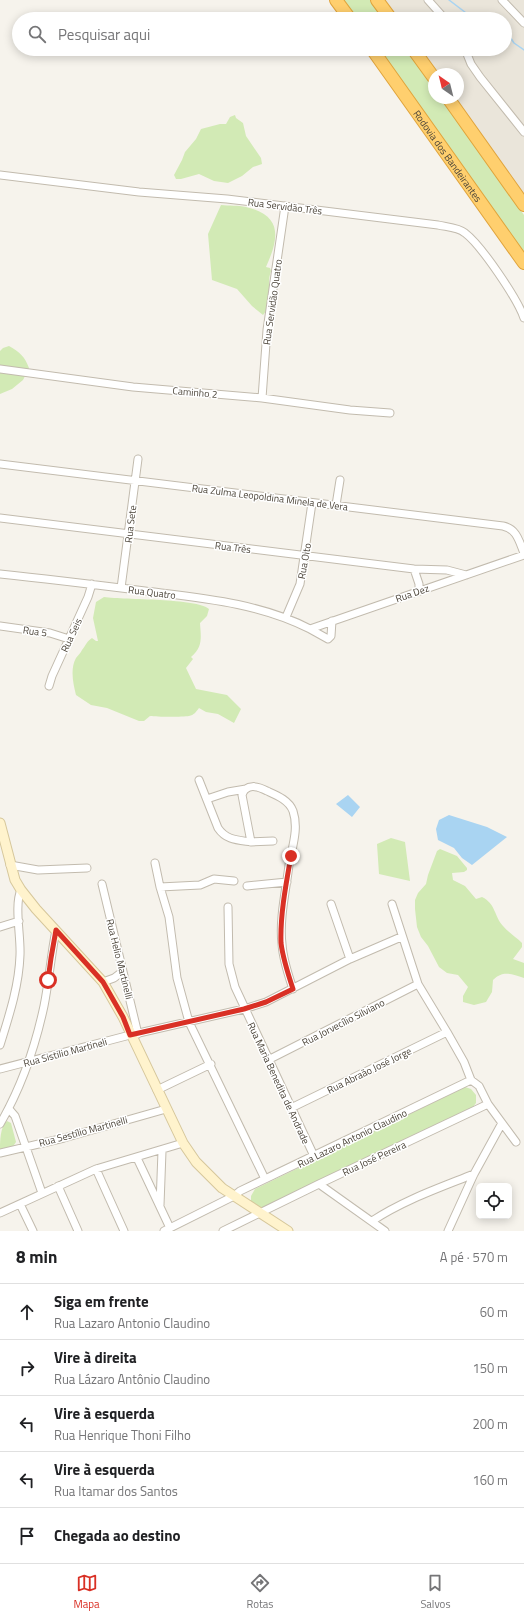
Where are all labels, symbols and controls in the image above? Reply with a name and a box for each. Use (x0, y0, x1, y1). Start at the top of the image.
search box (12, 12, 512, 56)
icon: search (26, 23, 48, 45)
text: Pesquisar aqui (58, 23, 150, 46)
north arrow (428, 68, 464, 104)
street label: Rodovia dos Bandeirantes (410, 107, 486, 205)
street label: Rua Servidão Três (247, 194, 323, 219)
street label: Rua Servidão Quatro (259, 258, 286, 346)
street label: Caminho 2 (172, 383, 218, 402)
street label: Rua Zulma Leopoldina Minela de Vera (191, 480, 349, 515)
street label: Rua Sete (121, 504, 140, 544)
street label: Rua Três (214, 538, 252, 557)
street label: Rua Oito (294, 542, 315, 580)
street label: Rua Dez (393, 581, 431, 606)
street label: Rua Quatro (127, 582, 177, 603)
street label: Rua Seis (57, 615, 86, 655)
street label: Rua 5 (22, 622, 48, 641)
route end (282, 847, 300, 865)
street label: Rua Helio Martinelli (102, 917, 137, 1001)
route start (39, 971, 57, 989)
street label: Rua Jorvecílio Silviano (299, 995, 387, 1050)
street label: Rua Maria Benedita de Andrade (244, 1020, 313, 1147)
street label: Rua Sistilio Martineli (22, 1034, 109, 1071)
street label: Rua Abraão José Jorge (324, 1043, 414, 1097)
street label: Rua Lazaro Antonio Claudino (295, 1105, 410, 1172)
street label: Rua Sestílio Martinelli (37, 1112, 129, 1151)
street label: Rua José Pereira (340, 1137, 409, 1180)
map controls (476, 1183, 512, 1219)
button: locate (476, 1183, 512, 1219)
text: 8 min (16, 1244, 57, 1270)
text: A pé · 570 m (440, 1247, 508, 1267)
text: Siga em frente (54, 1290, 149, 1313)
icon: ahead (16, 1301, 38, 1323)
text: 60 m (480, 1302, 508, 1322)
text: Rua Lazaro Antonio Claudino (54, 1313, 210, 1333)
text: Vire à direita (54, 1346, 137, 1369)
icon: right (16, 1357, 38, 1379)
text: 150 m (472, 1358, 508, 1378)
text: Rua Lázaro Antônio Claudino (54, 1369, 210, 1389)
text: Vire à esquerda (54, 1402, 155, 1425)
icon: left (16, 1413, 38, 1435)
text: 200 m (472, 1414, 508, 1434)
text: Rua Henrique Thoni Filho (54, 1425, 191, 1445)
text: Vire à esquerda (54, 1458, 155, 1481)
icon: left (16, 1469, 38, 1491)
text: 160 m (472, 1470, 508, 1490)
text: Rua Itamar dos Santos (54, 1481, 178, 1501)
text: Chegada ao destino (54, 1524, 180, 1547)
icon: arrive (16, 1525, 38, 1547)
tab: Mapa (73, 1572, 100, 1612)
tab: Rotas (246, 1572, 273, 1612)
tab: Salvos (420, 1572, 451, 1612)

